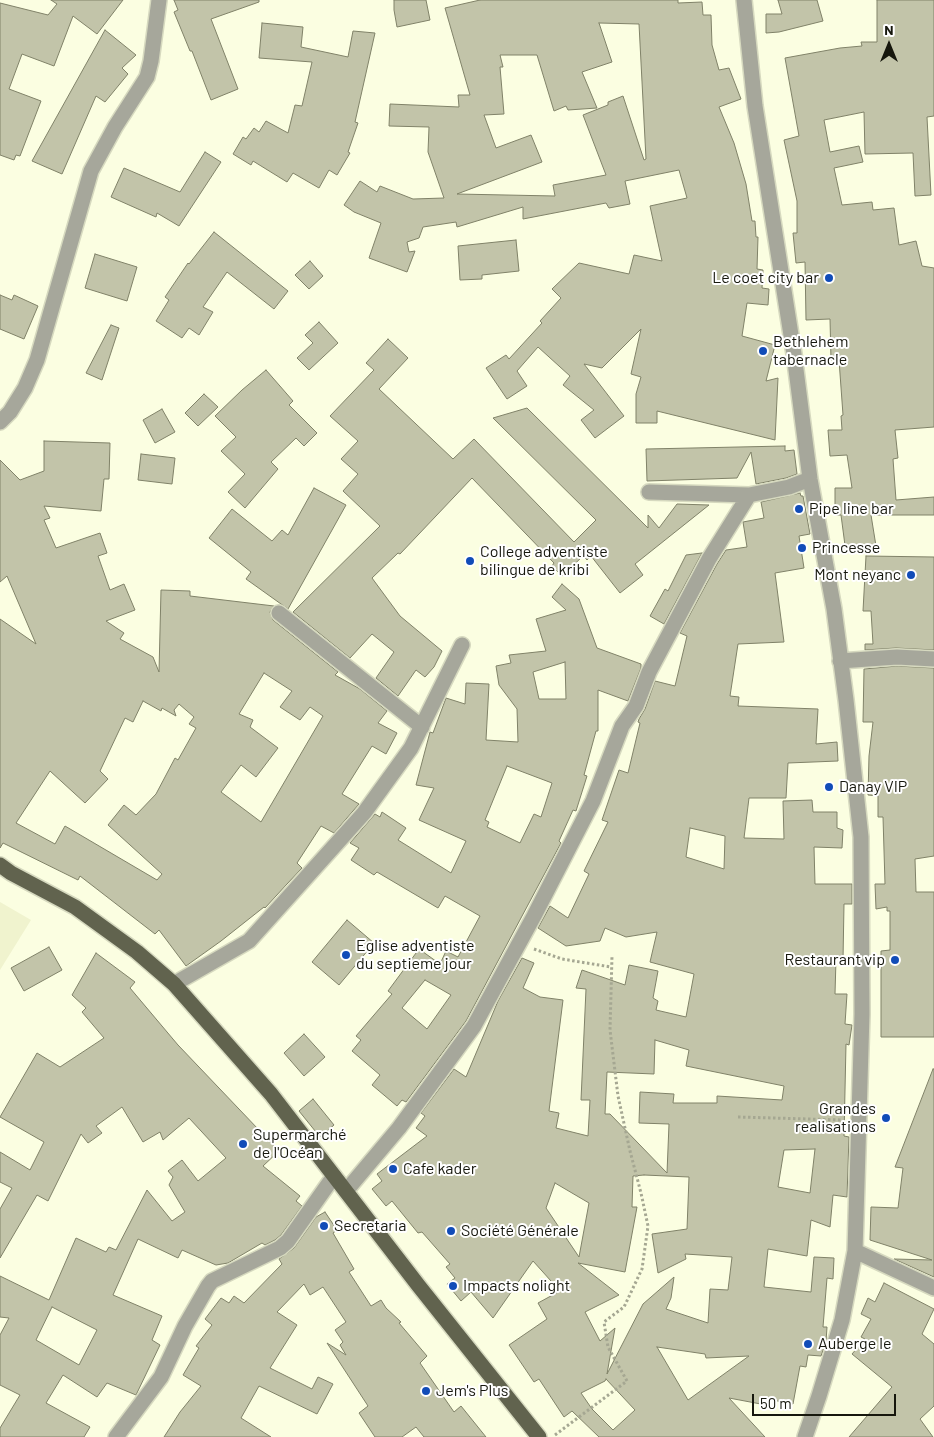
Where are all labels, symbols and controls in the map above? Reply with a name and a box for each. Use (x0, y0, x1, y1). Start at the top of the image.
north arrow (864, 20, 914, 70)
text: N (884, 21, 894, 38)
place label: Le coet city bar (712, 268, 819, 288)
marker: Le coet city bar (823, 272, 835, 284)
place label: Bethlehem tabernacle (773, 332, 848, 370)
marker: Bethlehem tabernacle (757, 345, 769, 357)
place label: Pipe line bar (809, 499, 894, 519)
marker: Pipe line bar (793, 503, 805, 515)
place label: Princesse (812, 538, 880, 558)
place label: College adventiste bilingue de kribi (480, 542, 608, 580)
marker: Princesse (796, 542, 808, 554)
marker: College adventiste bilingue de kribi (464, 555, 476, 567)
place label: Mont neyanc (814, 565, 901, 585)
marker: Mont neyanc (905, 569, 917, 581)
place label: Danay VIP (839, 777, 907, 797)
marker: Danay VIP (823, 781, 835, 793)
place label: Eglise adventiste du septieme jour (356, 936, 475, 974)
marker: Eglise adventiste du septieme jour (340, 949, 352, 961)
place label: Restaurant vip (784, 950, 885, 970)
marker: Restaurant vip (889, 954, 901, 966)
place label: Grandes realisations (795, 1099, 876, 1137)
marker: Grandes realisations (880, 1112, 892, 1124)
place label: Supermarché de l'Océan (253, 1125, 347, 1163)
marker: Supermarché de l'Océan (237, 1138, 249, 1150)
place label: Cafe kader (403, 1159, 477, 1179)
marker: Cafe kader (387, 1163, 399, 1175)
place label: Secretaria (334, 1216, 406, 1236)
marker: Secretaria (318, 1220, 330, 1232)
place label: Société Générale (461, 1221, 579, 1241)
marker: Société Générale (445, 1225, 457, 1237)
place label: Impacts nolight (463, 1276, 570, 1296)
marker: Impacts nolight (447, 1280, 459, 1292)
place label: Auberge le (818, 1334, 892, 1354)
marker: Auberge le (802, 1338, 814, 1350)
place label: Jem's Plus (436, 1381, 509, 1401)
scale bar (754, 1384, 898, 1416)
marker: Jem's Plus (420, 1385, 432, 1397)
text: 50 m (760, 1394, 792, 1412)

